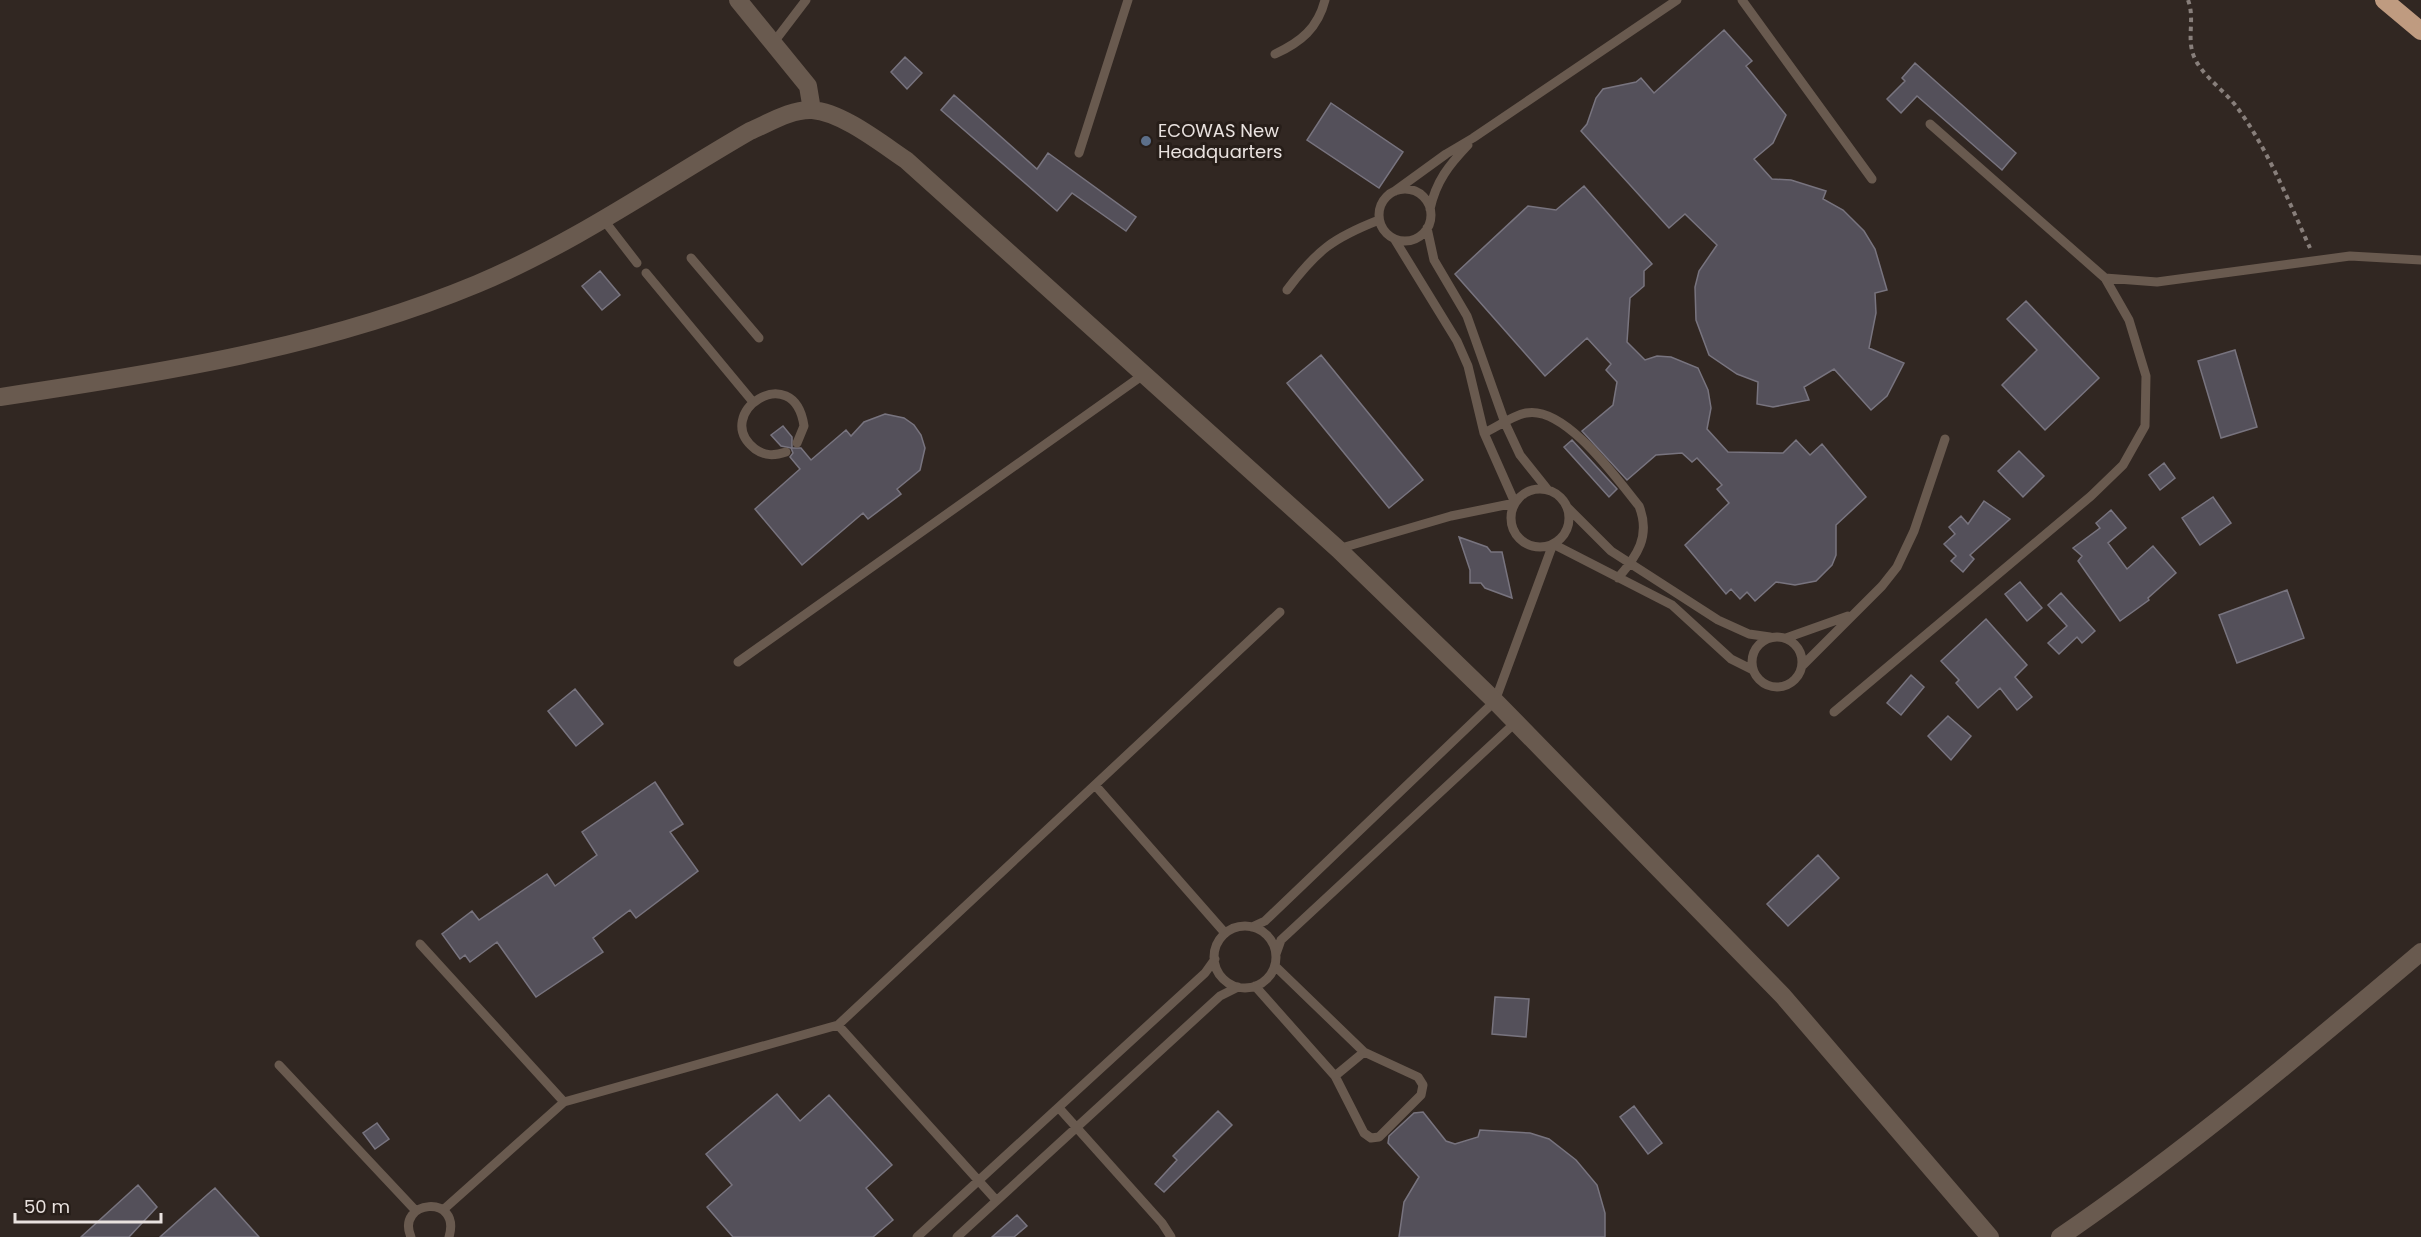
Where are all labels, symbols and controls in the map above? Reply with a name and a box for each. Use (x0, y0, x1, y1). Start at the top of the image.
place label: ECOWAS New Headquarters (1158, 118, 1282, 164)
marker: ECOWAS New Headquarters (1139, 134, 1153, 148)
scale bar (15, 1186, 160, 1224)
text: 50 m (24, 1194, 70, 1219)

